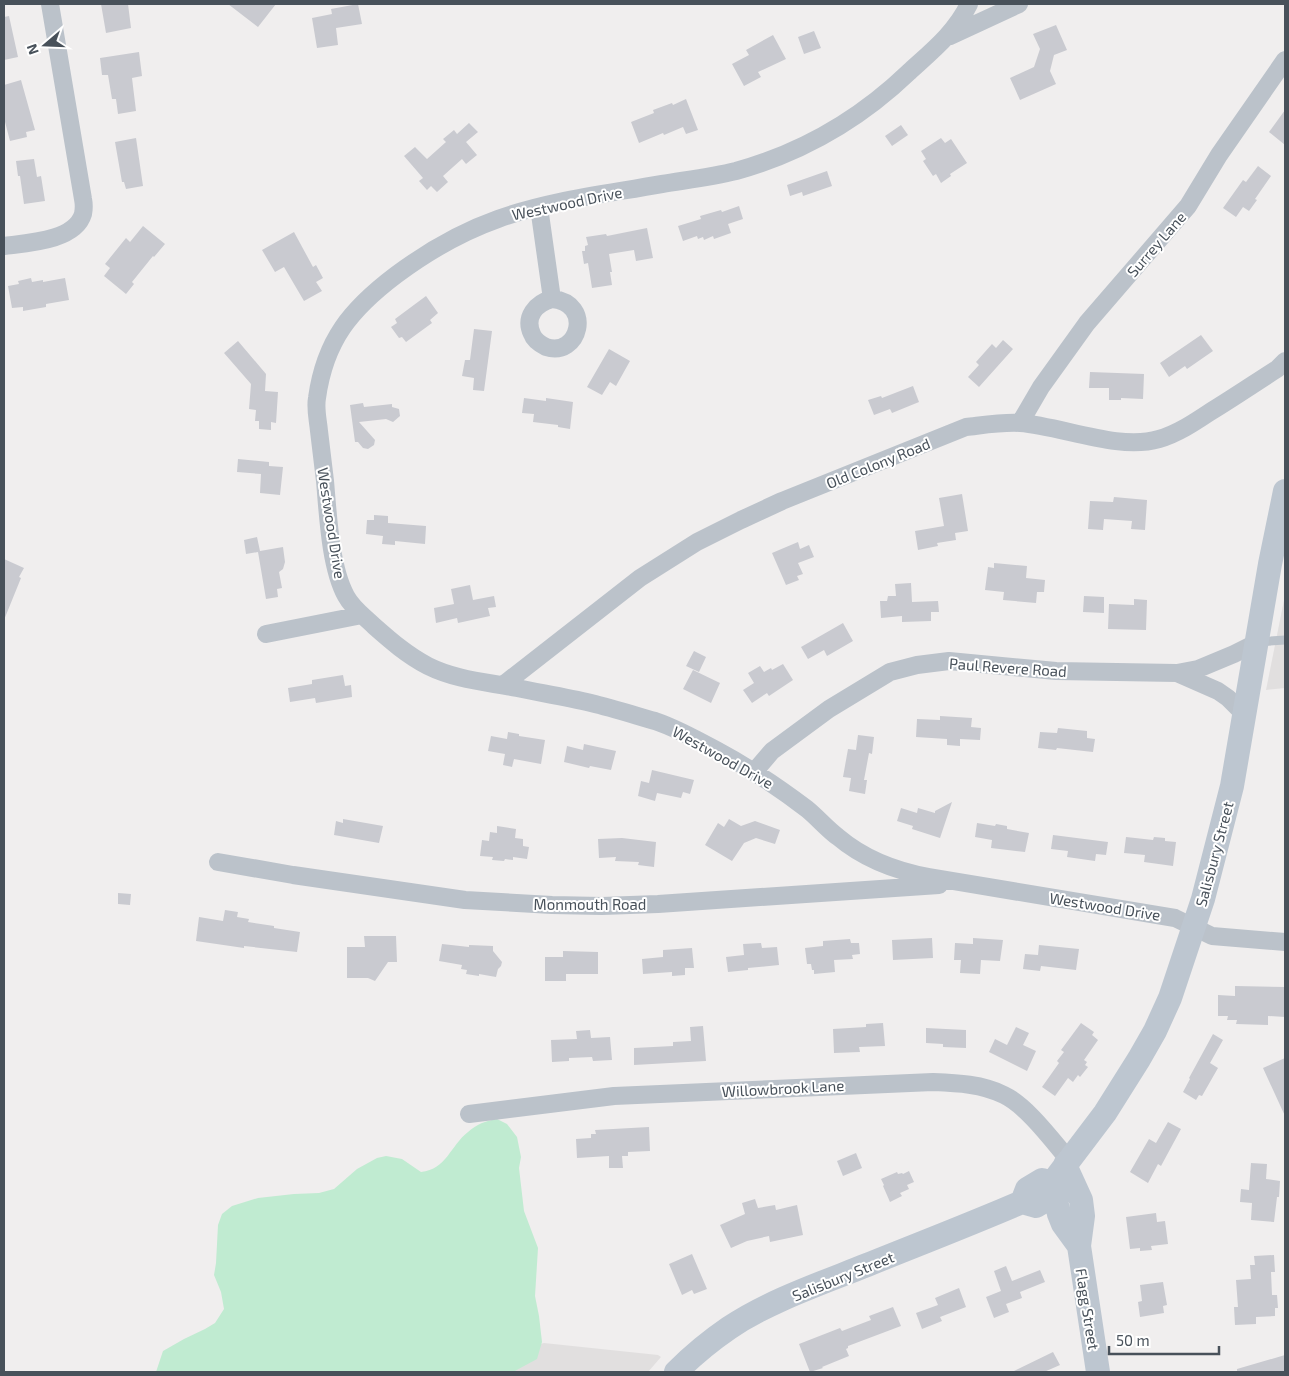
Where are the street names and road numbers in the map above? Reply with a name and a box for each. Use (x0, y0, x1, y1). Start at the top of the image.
street label: Westwood Drive (510, 183, 624, 223)
street label: Surrey Lane (1123, 208, 1189, 280)
street label: Old Colony Road (823, 434, 933, 492)
street label: Westwood Drive (314, 466, 350, 580)
street label: Paul Revere Road (949, 654, 1067, 680)
street label: Westwood Drive (670, 722, 776, 792)
street label: Salisbury Street (1191, 799, 1237, 909)
street label: Westwood Drive (1048, 888, 1162, 924)
street label: Monmouth Road (534, 895, 646, 913)
street label: Willowbrook Lane (721, 1076, 845, 1100)
street label: Salisbury Street (789, 1247, 897, 1305)
street label: Flagg Street (1073, 1267, 1103, 1351)

